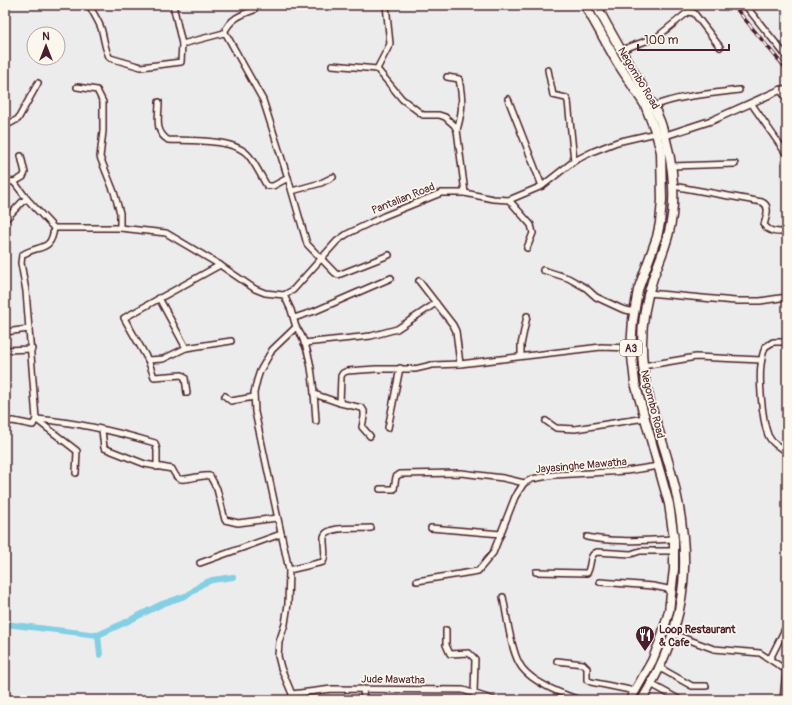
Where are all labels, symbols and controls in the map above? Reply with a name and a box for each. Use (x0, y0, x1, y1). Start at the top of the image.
north arrow (26, 26, 66, 66)
scale bar (638, 26, 729, 52)
text: N (42, 30, 50, 43)
text: 100 m (644, 33, 679, 48)
street label: Negombo Road (615, 45, 662, 112)
street label: Pantalian Road (370, 180, 437, 217)
road number: A3 (620, 340, 642, 356)
street label: Negombo Road (638, 368, 667, 440)
street label: Jayasinghe Mawatha (535, 455, 627, 476)
place label: Loop Restaurant & Cafe (659, 623, 736, 649)
restaurant icon: Loop Restaurant & Cafe (634, 624, 656, 652)
street label: Jude Mawatha (361, 672, 425, 687)

